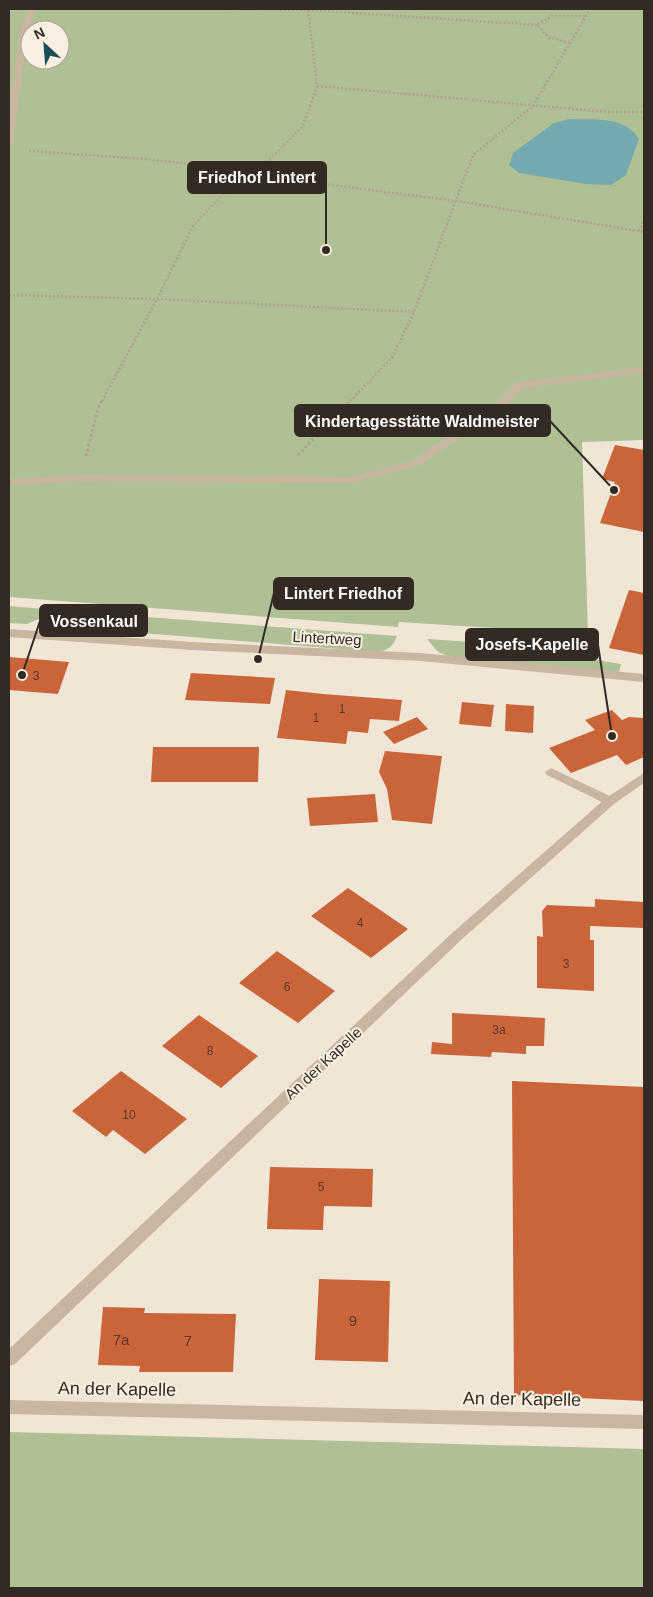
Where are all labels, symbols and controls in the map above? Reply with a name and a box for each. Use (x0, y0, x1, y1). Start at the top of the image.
north arrow (20, 20, 70, 70)
text: N (31, 24, 47, 43)
callout: Friedhof Lintert (188, 162, 326, 193)
text: Friedhof Lintert (198, 169, 317, 186)
callout: Kindertagesstätte Waldmeister (295, 405, 550, 436)
text: Kindertagesstätte Waldmeister (305, 413, 539, 430)
callout: Lintert Friedhof (274, 578, 413, 609)
text: Lintert Friedhof (284, 585, 403, 602)
callout: Vossenkaul (40, 605, 147, 636)
text: Vossenkaul (50, 613, 138, 630)
street label: Lintertweg (292, 628, 362, 648)
callout: Josefs-Kapelle (466, 629, 598, 660)
text: Josefs-Kapelle (476, 636, 589, 653)
house number: 3 (33, 669, 40, 683)
house number: 1 (339, 702, 346, 716)
house number: 1 (313, 711, 320, 725)
house number: 4 (357, 916, 364, 930)
house number: 3 (563, 957, 570, 971)
house number: 6 (284, 980, 291, 994)
street label: An der Kapelle (281, 1023, 365, 1103)
house number: 3a (492, 1023, 506, 1037)
house number: 8 (207, 1044, 214, 1058)
house number: 10 (122, 1108, 136, 1122)
house number: 5 (318, 1180, 325, 1194)
house number: 9 (349, 1312, 357, 1329)
house number: 7a (113, 1331, 130, 1348)
house number: 7 (184, 1332, 192, 1349)
street label: An der Kapelle (58, 1378, 176, 1400)
street label: An der Kapelle (463, 1388, 581, 1410)

